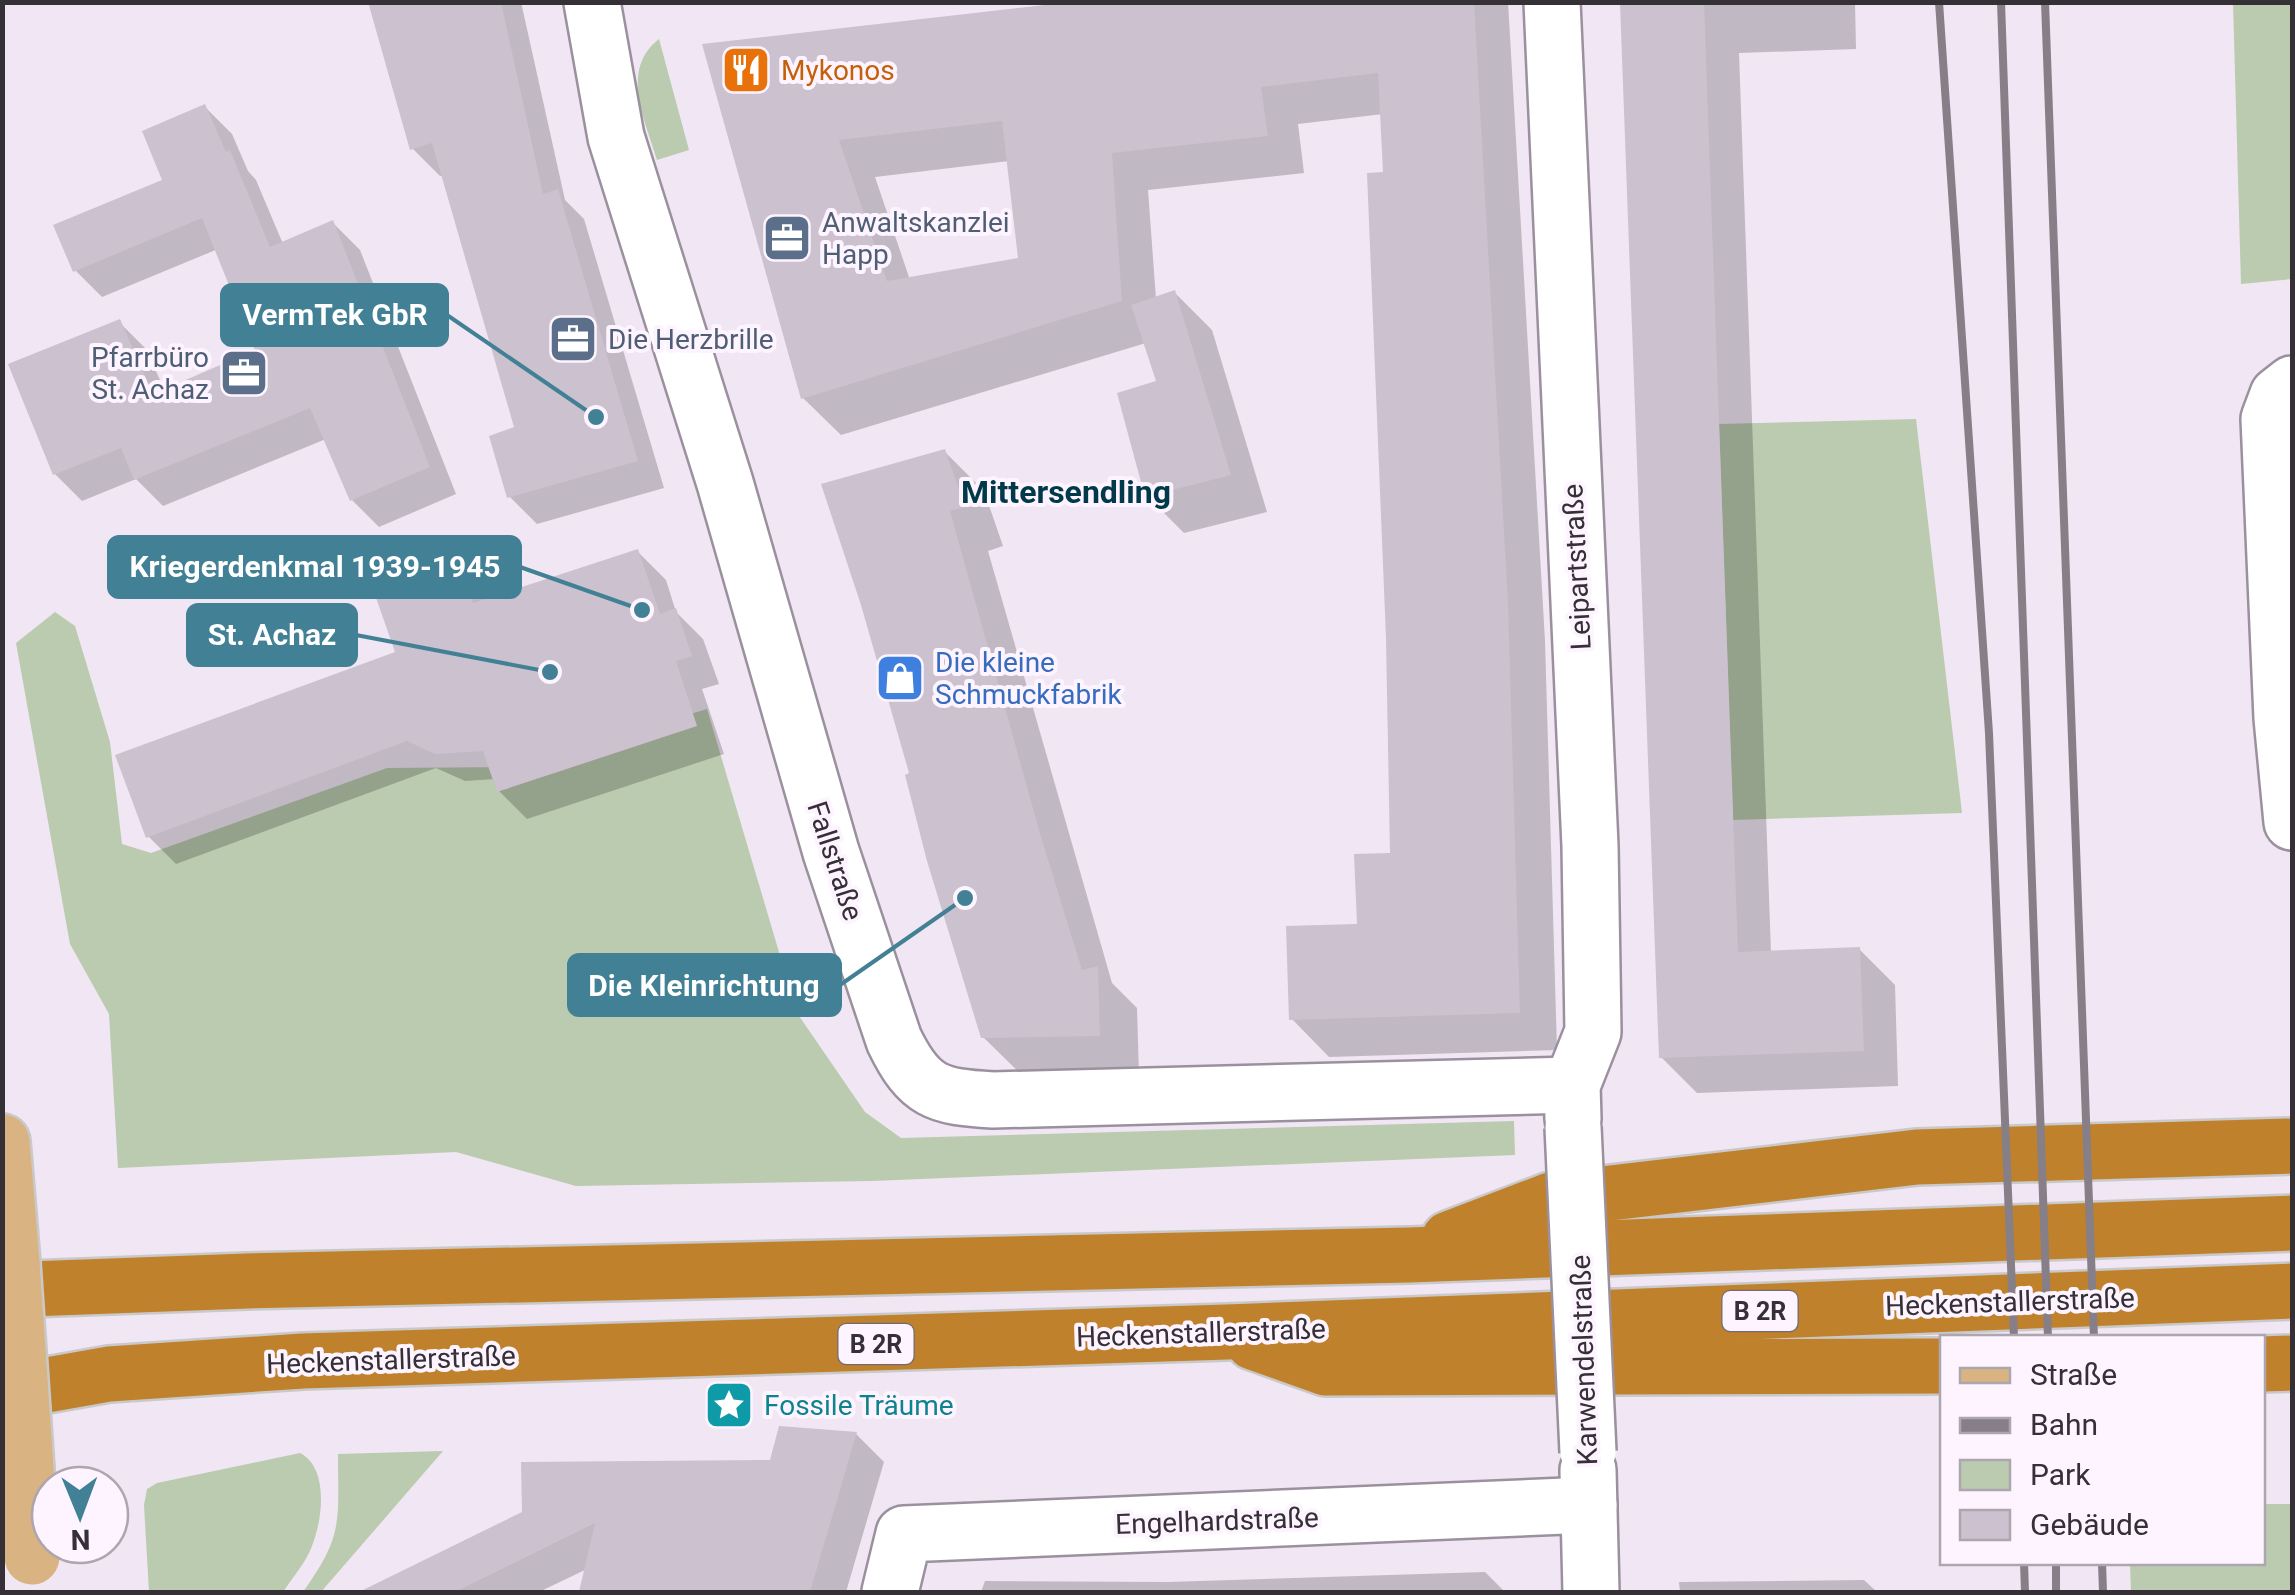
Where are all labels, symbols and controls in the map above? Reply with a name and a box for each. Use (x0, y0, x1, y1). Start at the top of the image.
restaurant icon: Mykonos (720, 44, 772, 96)
place label: Mykonos (781, 54, 895, 87)
place label: Anwaltskanzlei Happ (822, 206, 1010, 271)
office icon: Anwaltskanzlei Happ (761, 212, 813, 264)
callout: VermTek GbR (222, 285, 447, 345)
text: VermTek GbR (242, 297, 428, 332)
office icon: Die Herzbrille (547, 313, 599, 365)
place label: Die Herzbrille (608, 323, 774, 356)
place label: Pfarrbüro St. Achaz (91, 341, 209, 406)
office icon: Pfarrbüro St. Achaz (218, 347, 270, 399)
district label: Mittersendling (961, 473, 1171, 511)
street label: Leipartstraße (1556, 483, 1598, 651)
callout: Kriegerdenkmal 1939-1945 (109, 537, 520, 597)
text: Kriegerdenkmal 1939-1945 (129, 549, 501, 584)
callout: St. Achaz (188, 605, 356, 665)
text: St. Achaz (208, 617, 336, 652)
place label: Die kleine Schmuckfabrik (935, 646, 1123, 711)
shop icon: Die kleine Schmuckfabrik (874, 652, 926, 704)
street label: Fallstraße (800, 797, 870, 925)
callout: Die Kleinrichtung (569, 955, 840, 1015)
text: Die Kleinrichtung (588, 968, 820, 1003)
street label: Karwendelstraße (1564, 1254, 1604, 1466)
street label: Heckenstallerstraße (1885, 1281, 2135, 1323)
road number: B 2R (1722, 1291, 1798, 1331)
street label: Heckenstallerstraße (1076, 1312, 1326, 1354)
road number: B 2R (838, 1324, 914, 1364)
legend (1940, 1335, 2265, 1565)
street label: Heckenstallerstraße (266, 1339, 516, 1381)
text: Straße (2030, 1357, 2117, 1392)
place icon: Fossile Träume (703, 1379, 755, 1431)
place label: Fossile Träume (764, 1389, 954, 1422)
text: Bahn (2030, 1407, 2098, 1442)
text: Park (2030, 1457, 2091, 1492)
north arrow (30, 1465, 130, 1565)
street label: Engelhardstraße (1115, 1501, 1319, 1541)
text: Gebäude (2030, 1507, 2149, 1542)
text: N (70, 1523, 91, 1556)

